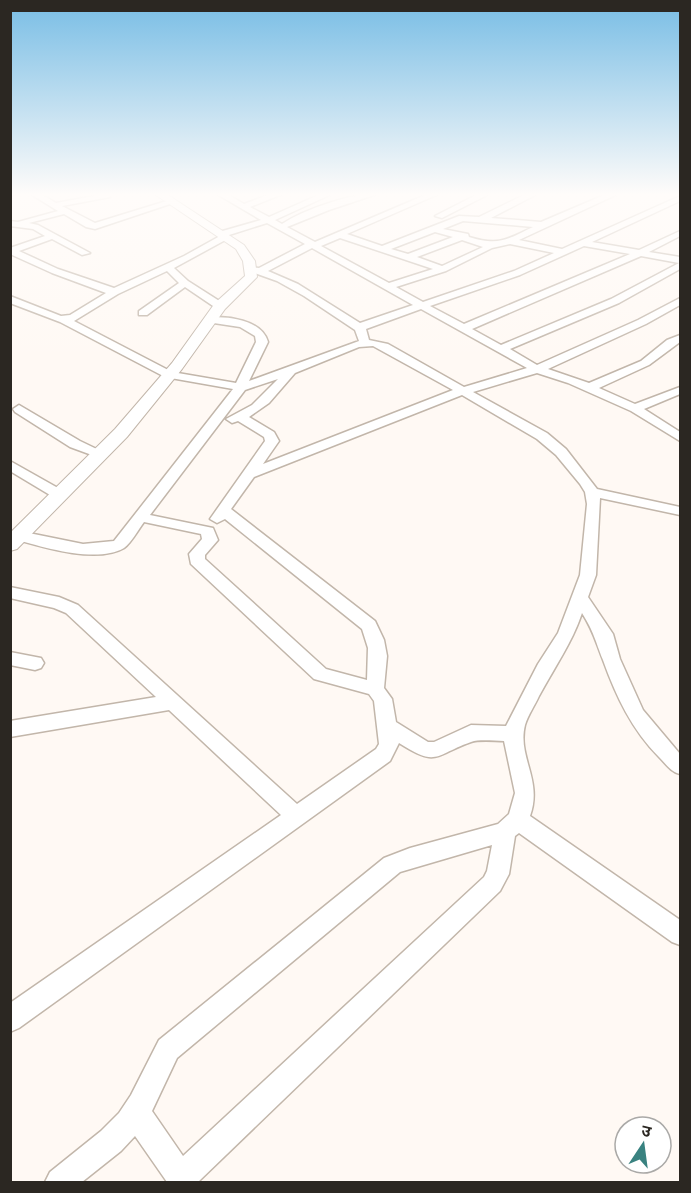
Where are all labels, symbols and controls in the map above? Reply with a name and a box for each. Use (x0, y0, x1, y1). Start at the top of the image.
north arrow (613, 1115, 673, 1175)
text: उ (640, 1122, 653, 1140)

